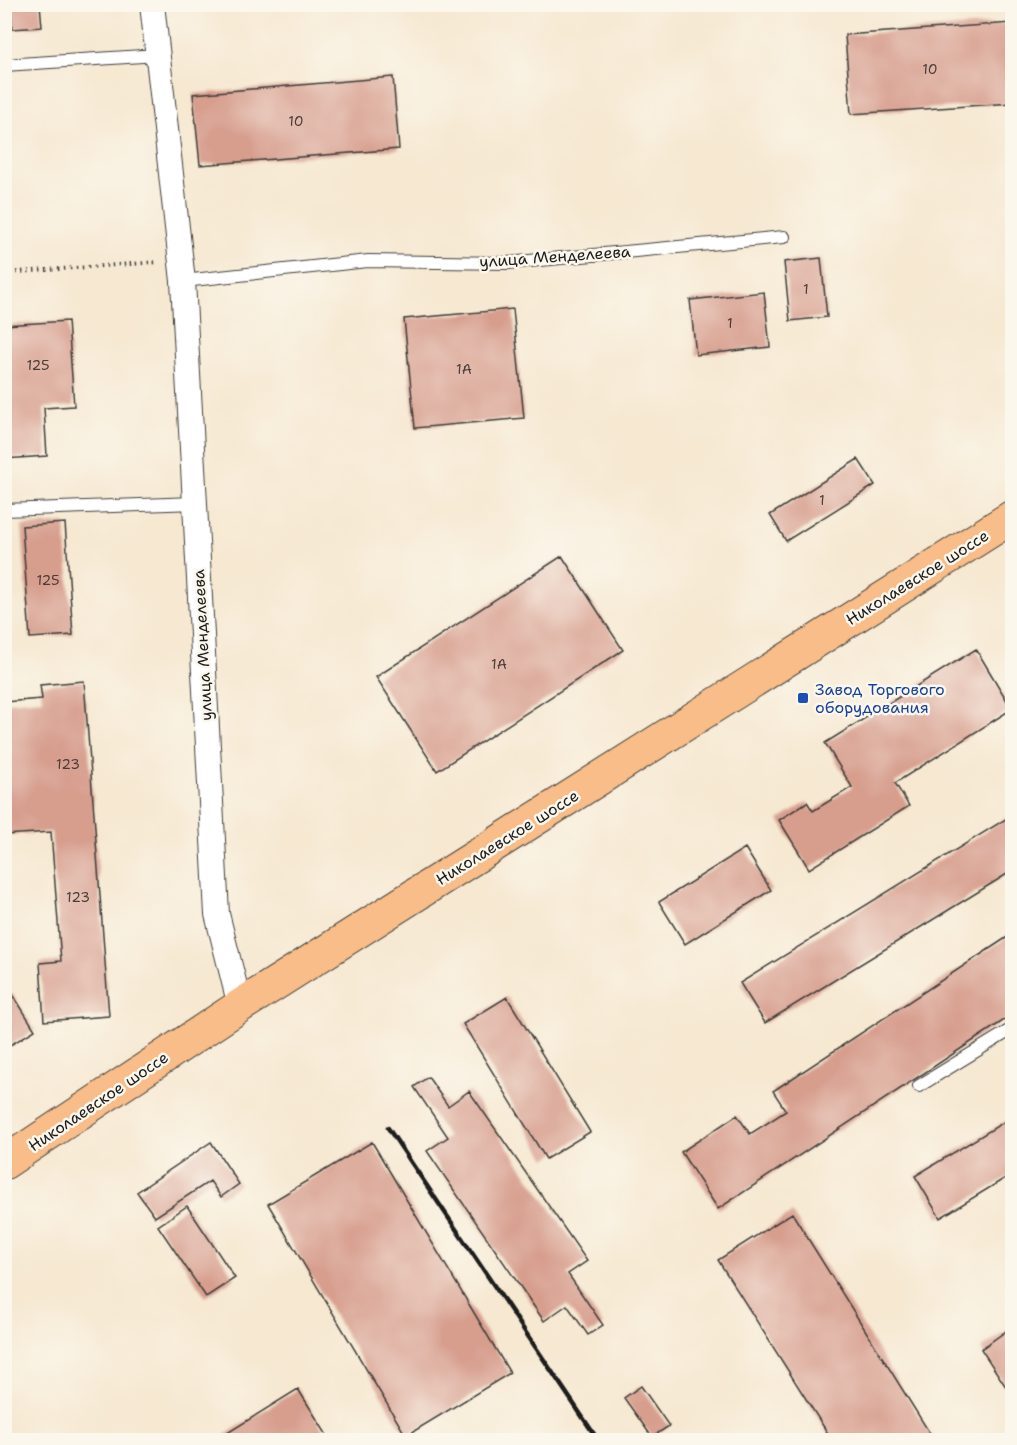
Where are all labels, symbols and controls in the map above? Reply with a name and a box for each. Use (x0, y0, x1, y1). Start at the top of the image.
house number: 10 (922, 60, 938, 78)
house number: 10 (288, 112, 304, 130)
street label: улица Менделеева (479, 241, 631, 272)
house number: 1 (803, 280, 809, 298)
house number: 1 (727, 314, 733, 332)
house number: 125 (26, 356, 50, 374)
house number: 1А (456, 360, 472, 378)
house number: 1 (819, 491, 825, 509)
street label: Николаевское шоссе (842, 525, 993, 630)
street label: улица Менделеева (188, 569, 217, 721)
house number: 125 (36, 571, 60, 589)
house number: 1А (491, 655, 507, 673)
place label: Завод Торгового оборудования (815, 679, 945, 718)
marker: Завод Торгового оборудования (796, 691, 810, 705)
house number: 123 (56, 755, 80, 773)
street label: Николаевское шоссе (432, 785, 583, 890)
house number: 123 (66, 888, 90, 906)
street label: Николаевское шоссе (24, 1047, 172, 1156)

